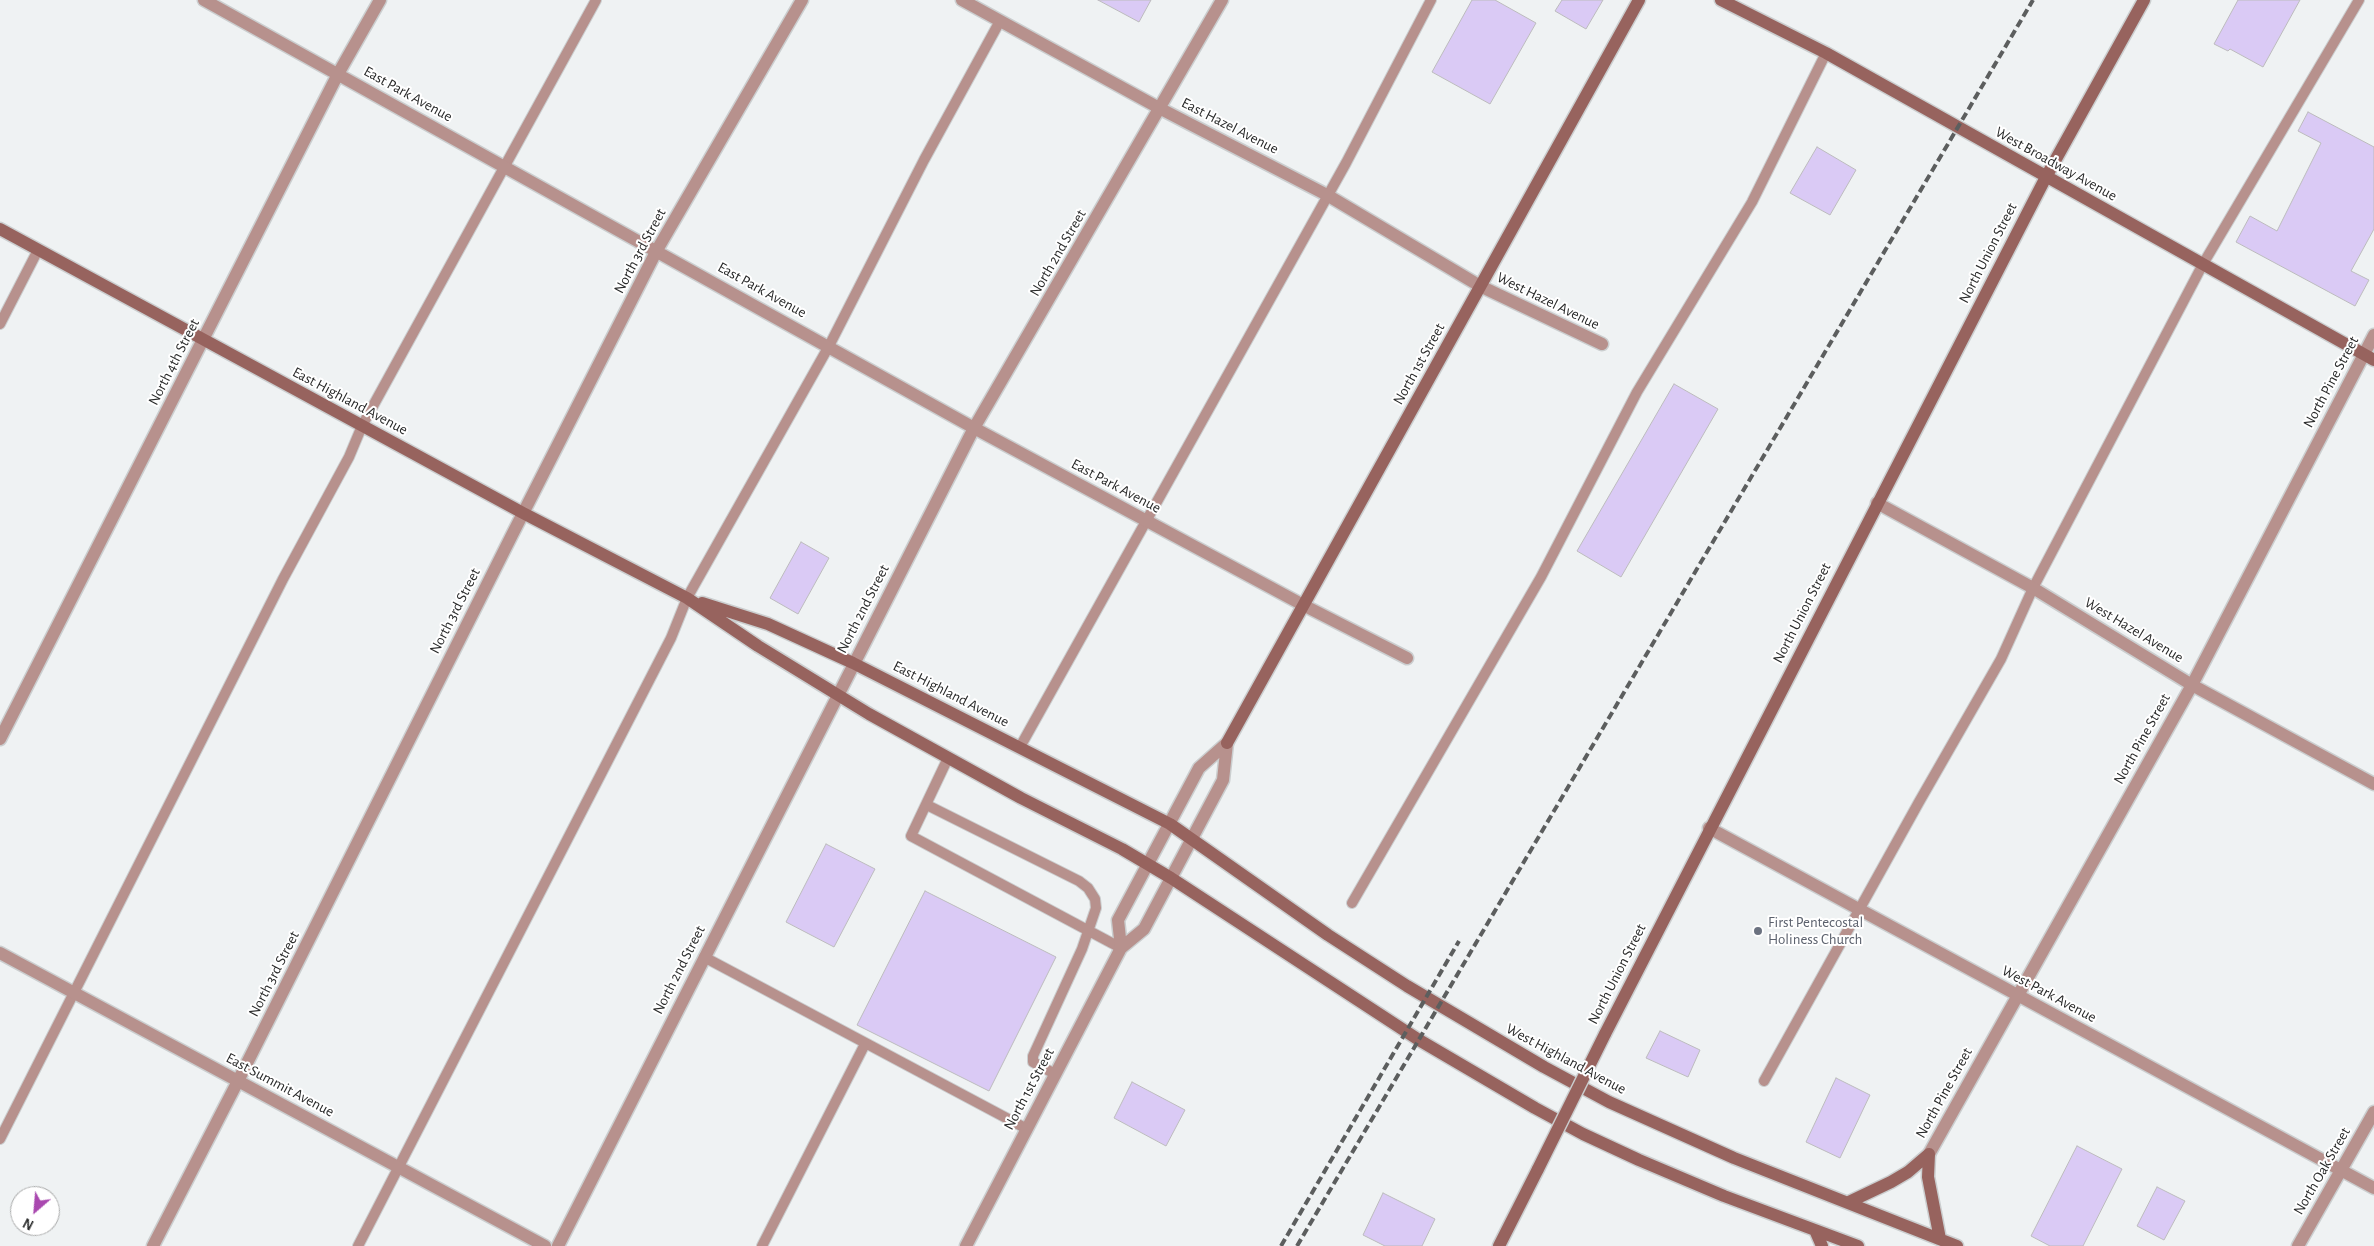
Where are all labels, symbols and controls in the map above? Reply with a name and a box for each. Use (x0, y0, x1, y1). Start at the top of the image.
street label: East Park Avenue (360, 62, 456, 126)
street label: East Hazel Avenue (1179, 94, 1281, 158)
street label: West Broadway Avenue (1992, 123, 2120, 205)
street label: North Union Street (1955, 200, 2021, 306)
street label: North 3rd Street (610, 205, 670, 297)
street label: North 2nd Street (1026, 206, 1090, 300)
street label: East Park Avenue (714, 258, 810, 322)
street label: West Hazel Avenue (1494, 268, 1602, 334)
street label: North 4th Street (144, 316, 204, 408)
street label: North 1st Street (1389, 320, 1449, 408)
street label: North Pine Street (2299, 333, 2363, 431)
street label: East Highland Avenue (289, 363, 411, 439)
street label: East Park Avenue (1068, 455, 1164, 517)
street label: North Union Street (1769, 560, 1835, 666)
street label: North 2nd Street (833, 562, 893, 656)
street label: North 3rd Street (426, 565, 484, 657)
street label: West Hazel Avenue (2081, 593, 2187, 667)
street label: East Highland Avenue (890, 657, 1012, 731)
street label: North Pine Street (2110, 690, 2174, 788)
place label: First Pentecostal Holiness Church (1768, 913, 1863, 948)
street label: North Union Street (1584, 921, 1650, 1027)
street label: North 2nd Street (649, 923, 709, 1017)
marker: First Pentecostal Holiness Church (1752, 925, 1764, 937)
street label: North 3rd Street (245, 928, 303, 1020)
street label: West Park Avenue (1999, 962, 2099, 1026)
street label: West Highland Avenue (1503, 1020, 1629, 1098)
street label: North Pine Street (1912, 1044, 1976, 1142)
street label: North 1st Street (1000, 1045, 1058, 1133)
street label: East Summit Avenue (223, 1049, 337, 1121)
street label: North Oak Street (2290, 1124, 2354, 1218)
north arrow (10, 1186, 60, 1236)
text: N (21, 1215, 36, 1232)

